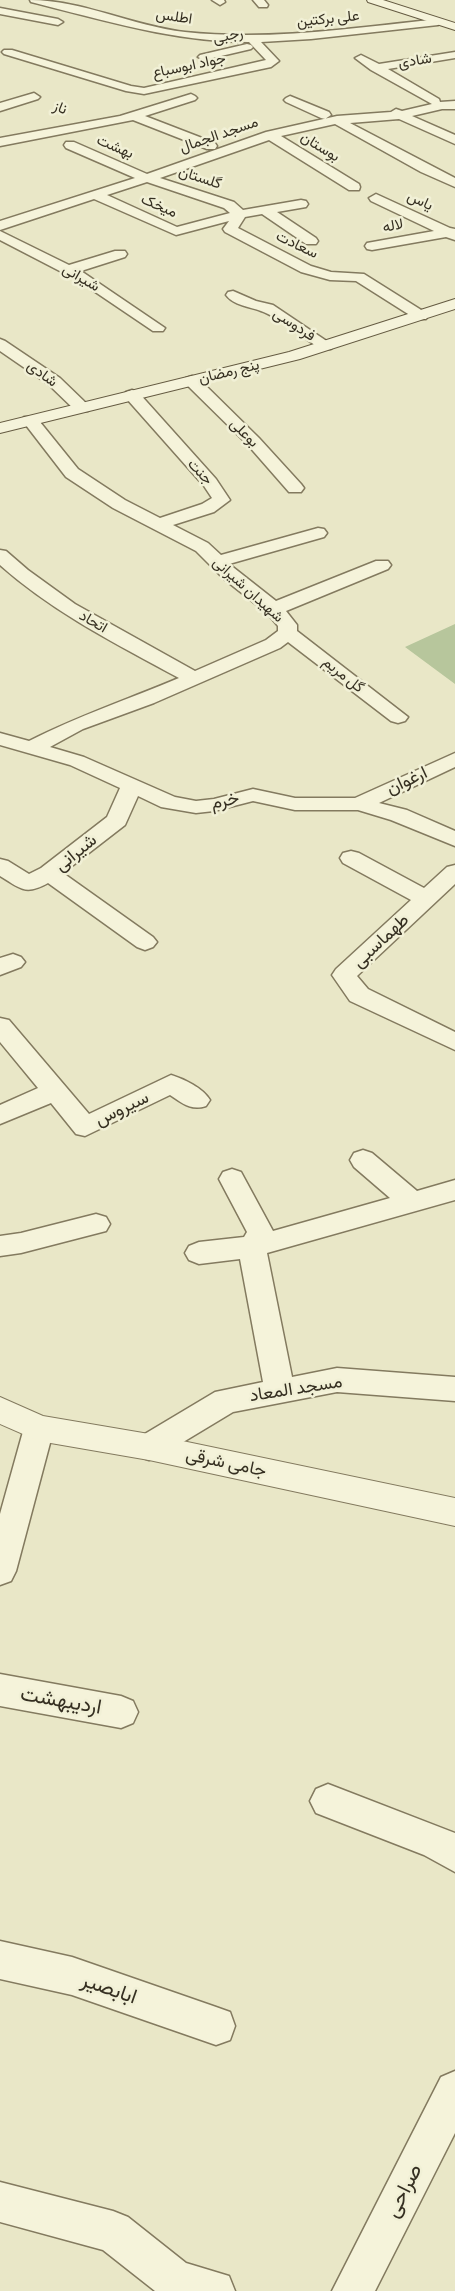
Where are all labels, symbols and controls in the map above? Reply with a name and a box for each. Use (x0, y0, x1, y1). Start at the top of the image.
street label: اطلس (155, 6, 193, 28)
street label: علی برکتین (296, 7, 360, 31)
street label: رجبی (211, 24, 245, 48)
street label: جواد ابوسباع (151, 49, 227, 83)
street label: شادی (397, 49, 433, 73)
street label: ناز (50, 97, 70, 119)
street label: مسجد الجمال (177, 113, 261, 157)
street label: بوستان (297, 128, 343, 166)
street label: بهشت (94, 131, 136, 163)
street label: گلستان (176, 163, 224, 193)
street label: یاس (404, 187, 436, 215)
street label: میخک (138, 190, 180, 222)
street label: لاله (381, 215, 405, 237)
street label: سعادت (273, 227, 321, 263)
street label: شیرانی (59, 260, 103, 296)
street label: فردوسی (269, 305, 319, 345)
street label: پنج رمضان (197, 356, 261, 388)
street label: شادی (23, 357, 61, 391)
street label: بوعلی (226, 415, 262, 451)
street label: جنت (183, 455, 217, 489)
street label: شهیدان شیرانی (209, 553, 287, 627)
street label: اتحاد (76, 607, 110, 637)
street label: گل مریم (319, 653, 367, 697)
street label: ارغوان (383, 762, 431, 800)
street label: خرم (209, 787, 241, 815)
street label: شیرانی (51, 829, 101, 877)
street label: طهماسبی (348, 909, 414, 973)
street label: سیروس (92, 1087, 152, 1131)
street label: مسجد المعاد (248, 1371, 344, 1407)
street label: جامی شرقی (184, 1444, 268, 1482)
street label: اردیبهشت (18, 1681, 104, 1721)
street label: ابابصیر (78, 1968, 140, 2010)
street label: صراحی (380, 2160, 428, 2222)

